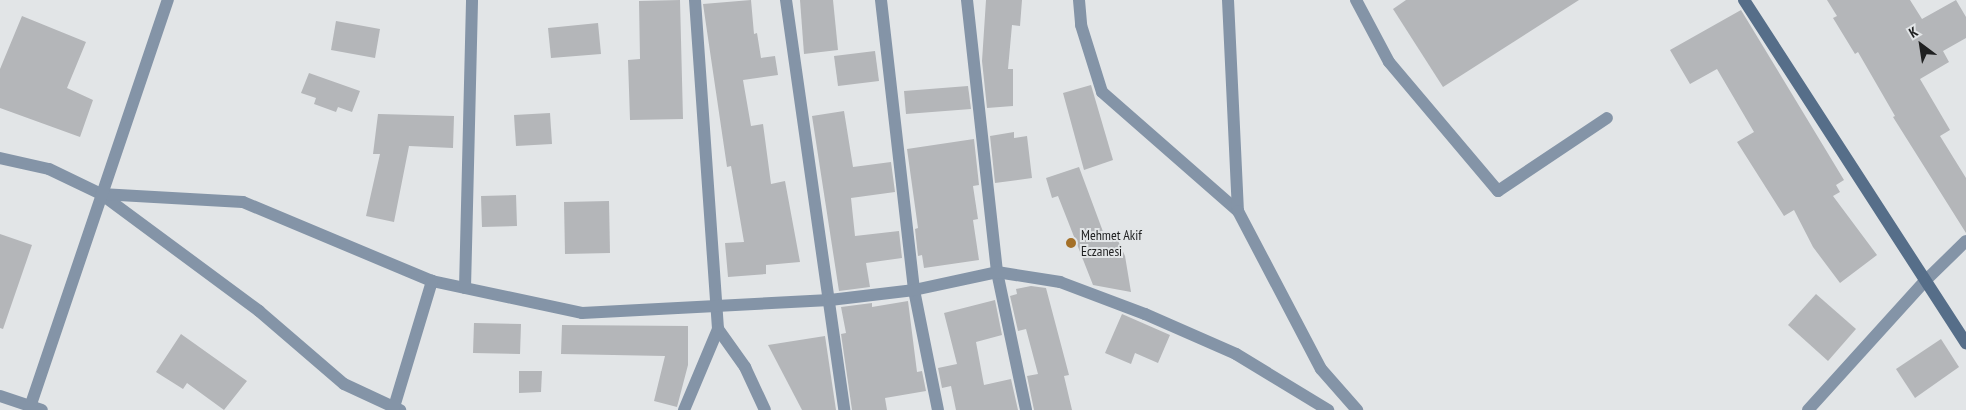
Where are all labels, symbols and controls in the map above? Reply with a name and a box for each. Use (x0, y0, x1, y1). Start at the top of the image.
north arrow (1896, 20, 1946, 70)
text: K (1906, 23, 1921, 42)
place label: Mehmet Akif Eczanesi (1081, 227, 1142, 260)
marker: Mehmet Akif Eczanesi (1065, 237, 1077, 249)

